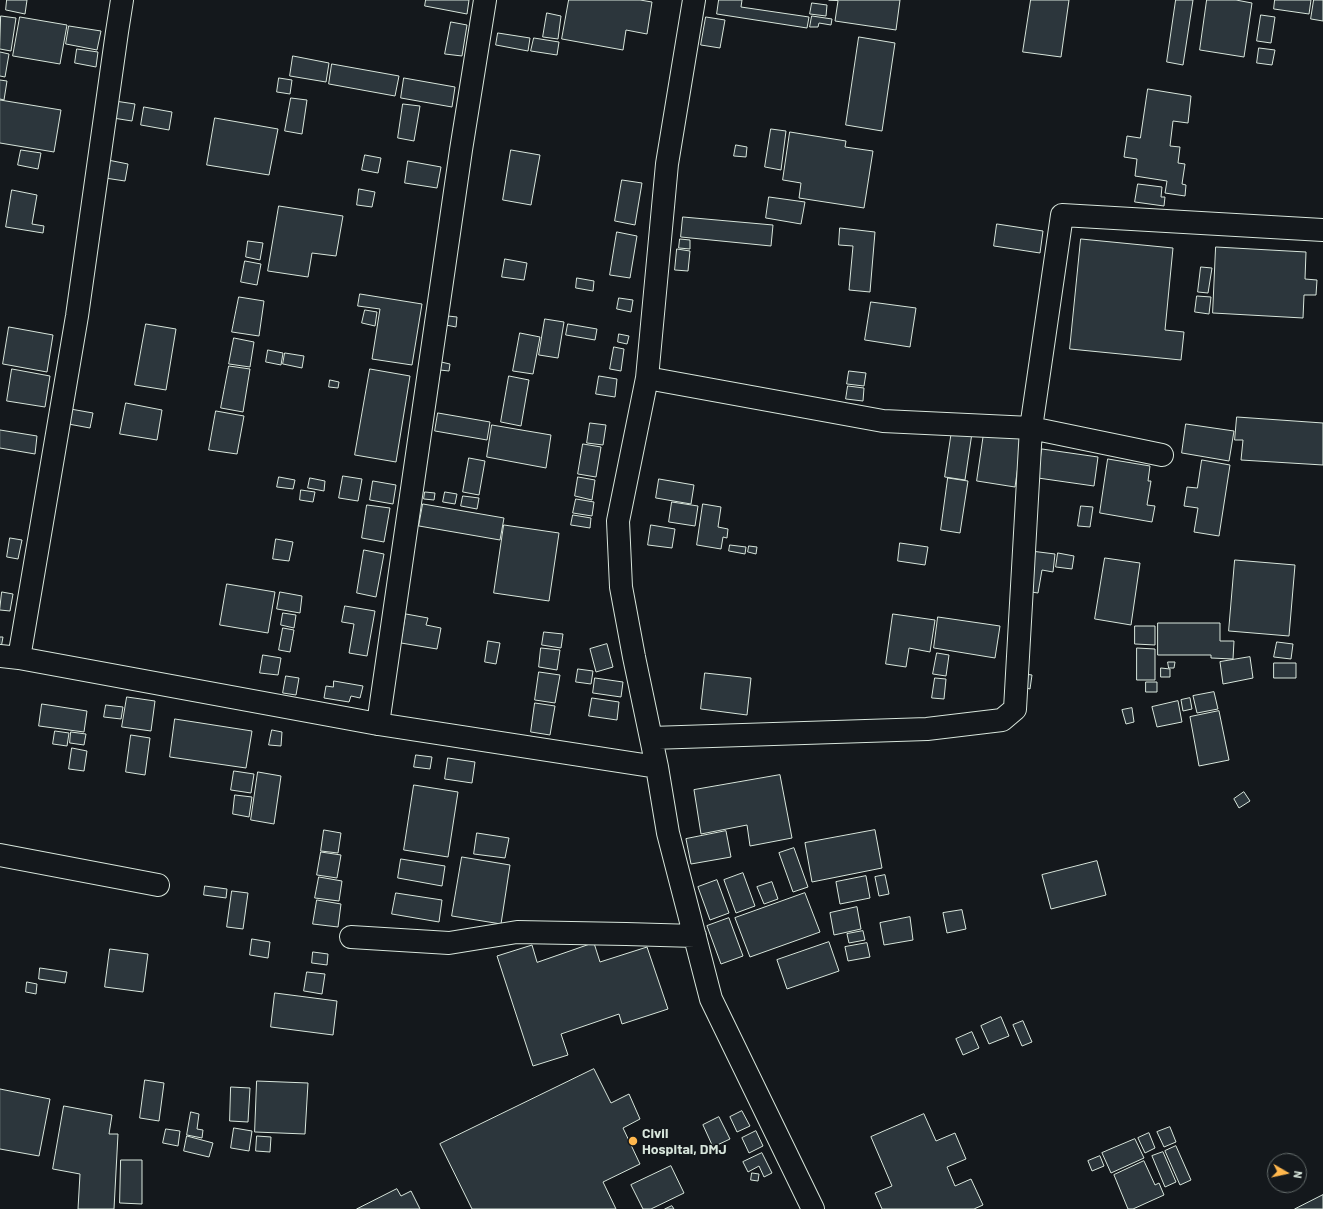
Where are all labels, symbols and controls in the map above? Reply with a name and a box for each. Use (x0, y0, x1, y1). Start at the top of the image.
place label: Civil Hospital, DMJ (642, 1125, 727, 1158)
marker: Civil Hospital, DMJ (627, 1135, 639, 1147)
north arrow (1267, 1153, 1307, 1193)
text: N (1291, 1170, 1305, 1179)

